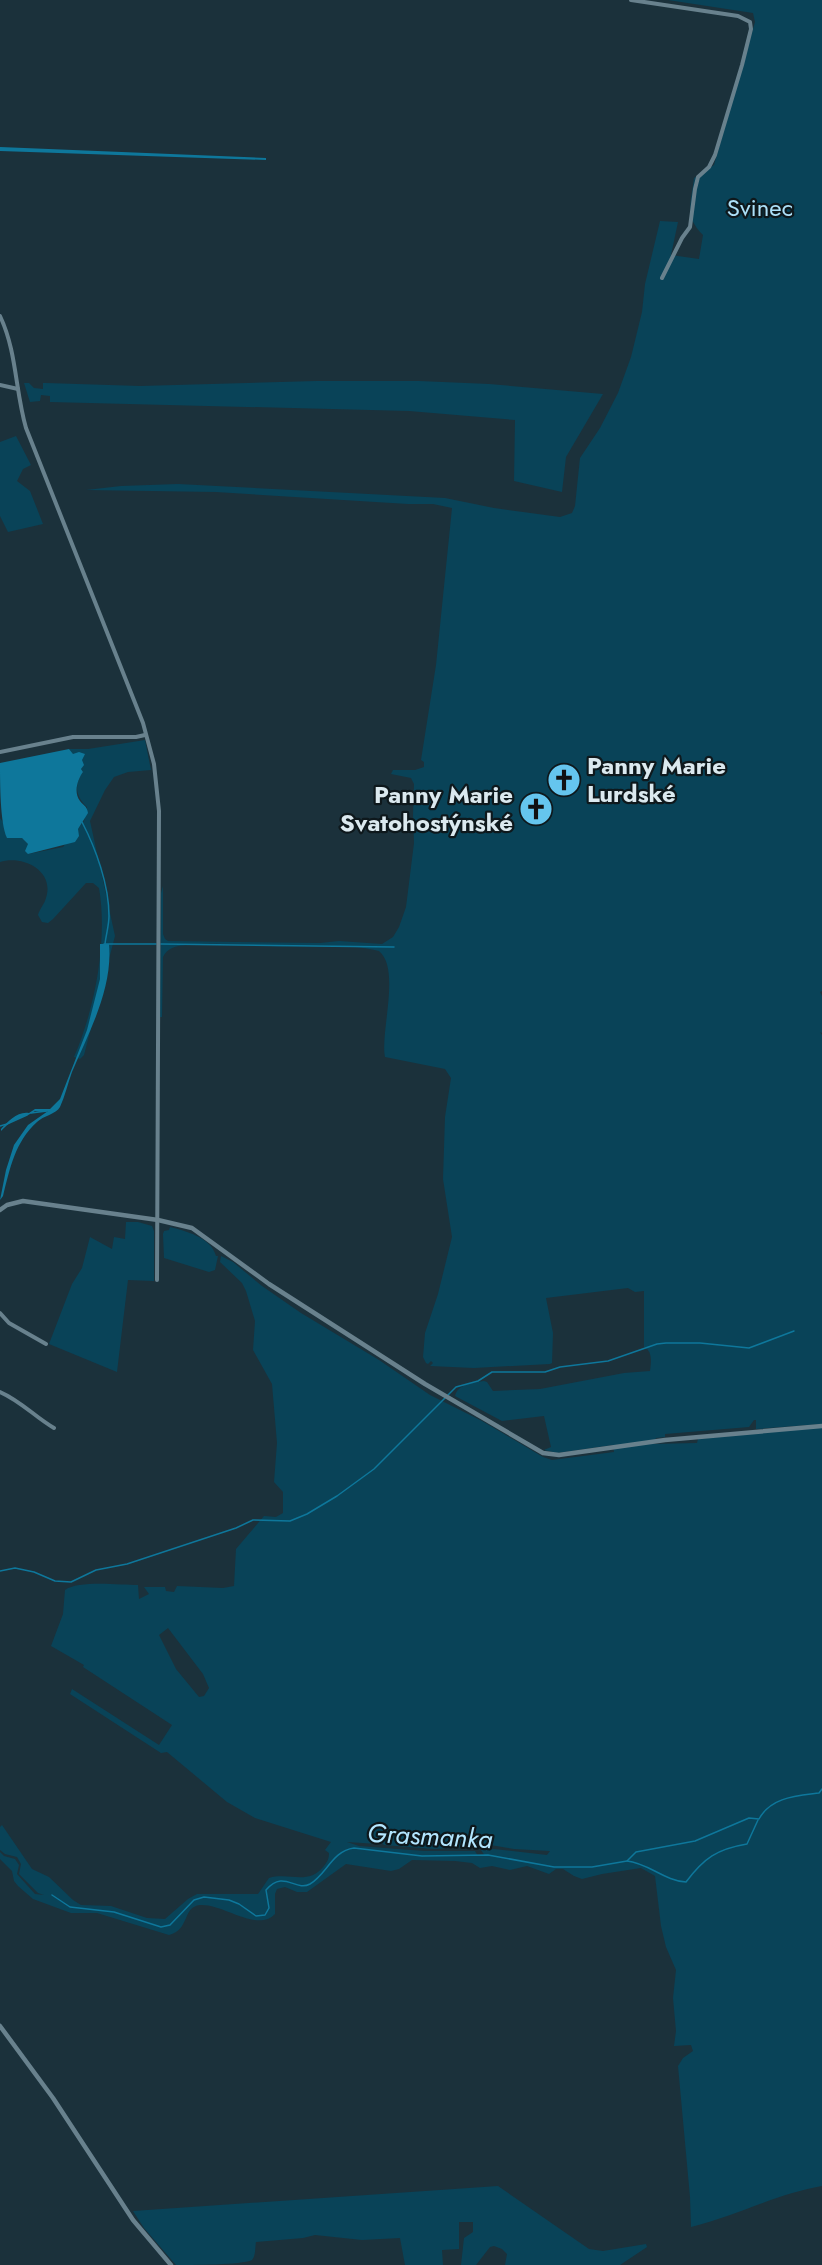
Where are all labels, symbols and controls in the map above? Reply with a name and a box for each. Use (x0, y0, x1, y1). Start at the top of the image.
park label: Svinec (727, 190, 793, 225)
place label: Panny Marie Lurdské (587, 748, 726, 811)
church icon: Panny Marie Lurdské (546, 762, 582, 798)
place label: Panny Marie Svatohostýnské (340, 777, 513, 840)
church icon: Panny Marie Svatohostýnské (518, 791, 554, 827)
water label: Grasmanka (366, 1814, 494, 1858)

